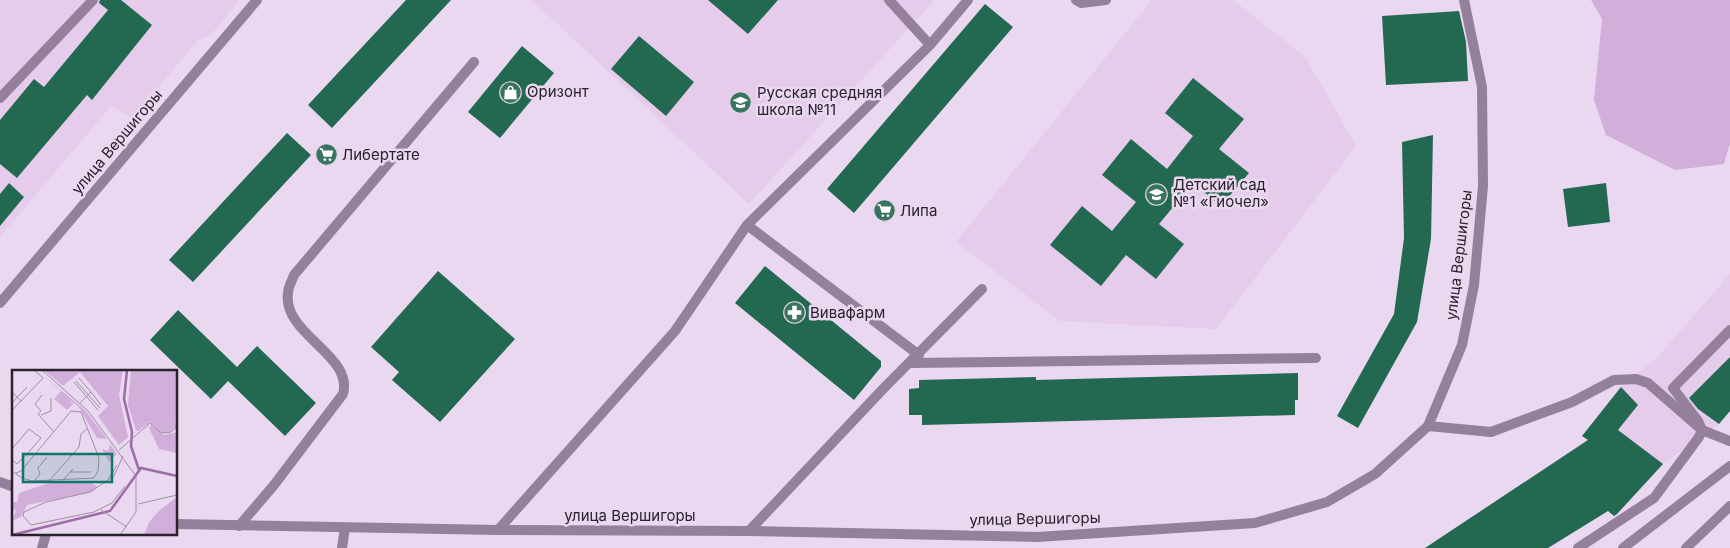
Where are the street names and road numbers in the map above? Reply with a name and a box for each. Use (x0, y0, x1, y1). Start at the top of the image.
street label: улица Вершигоры (67, 85, 166, 198)
street label: улица Вершигоры (1441, 189, 1476, 321)
street label: улица Вершигоры (564, 506, 696, 525)
street label: улица Вершигоры (969, 508, 1101, 529)

